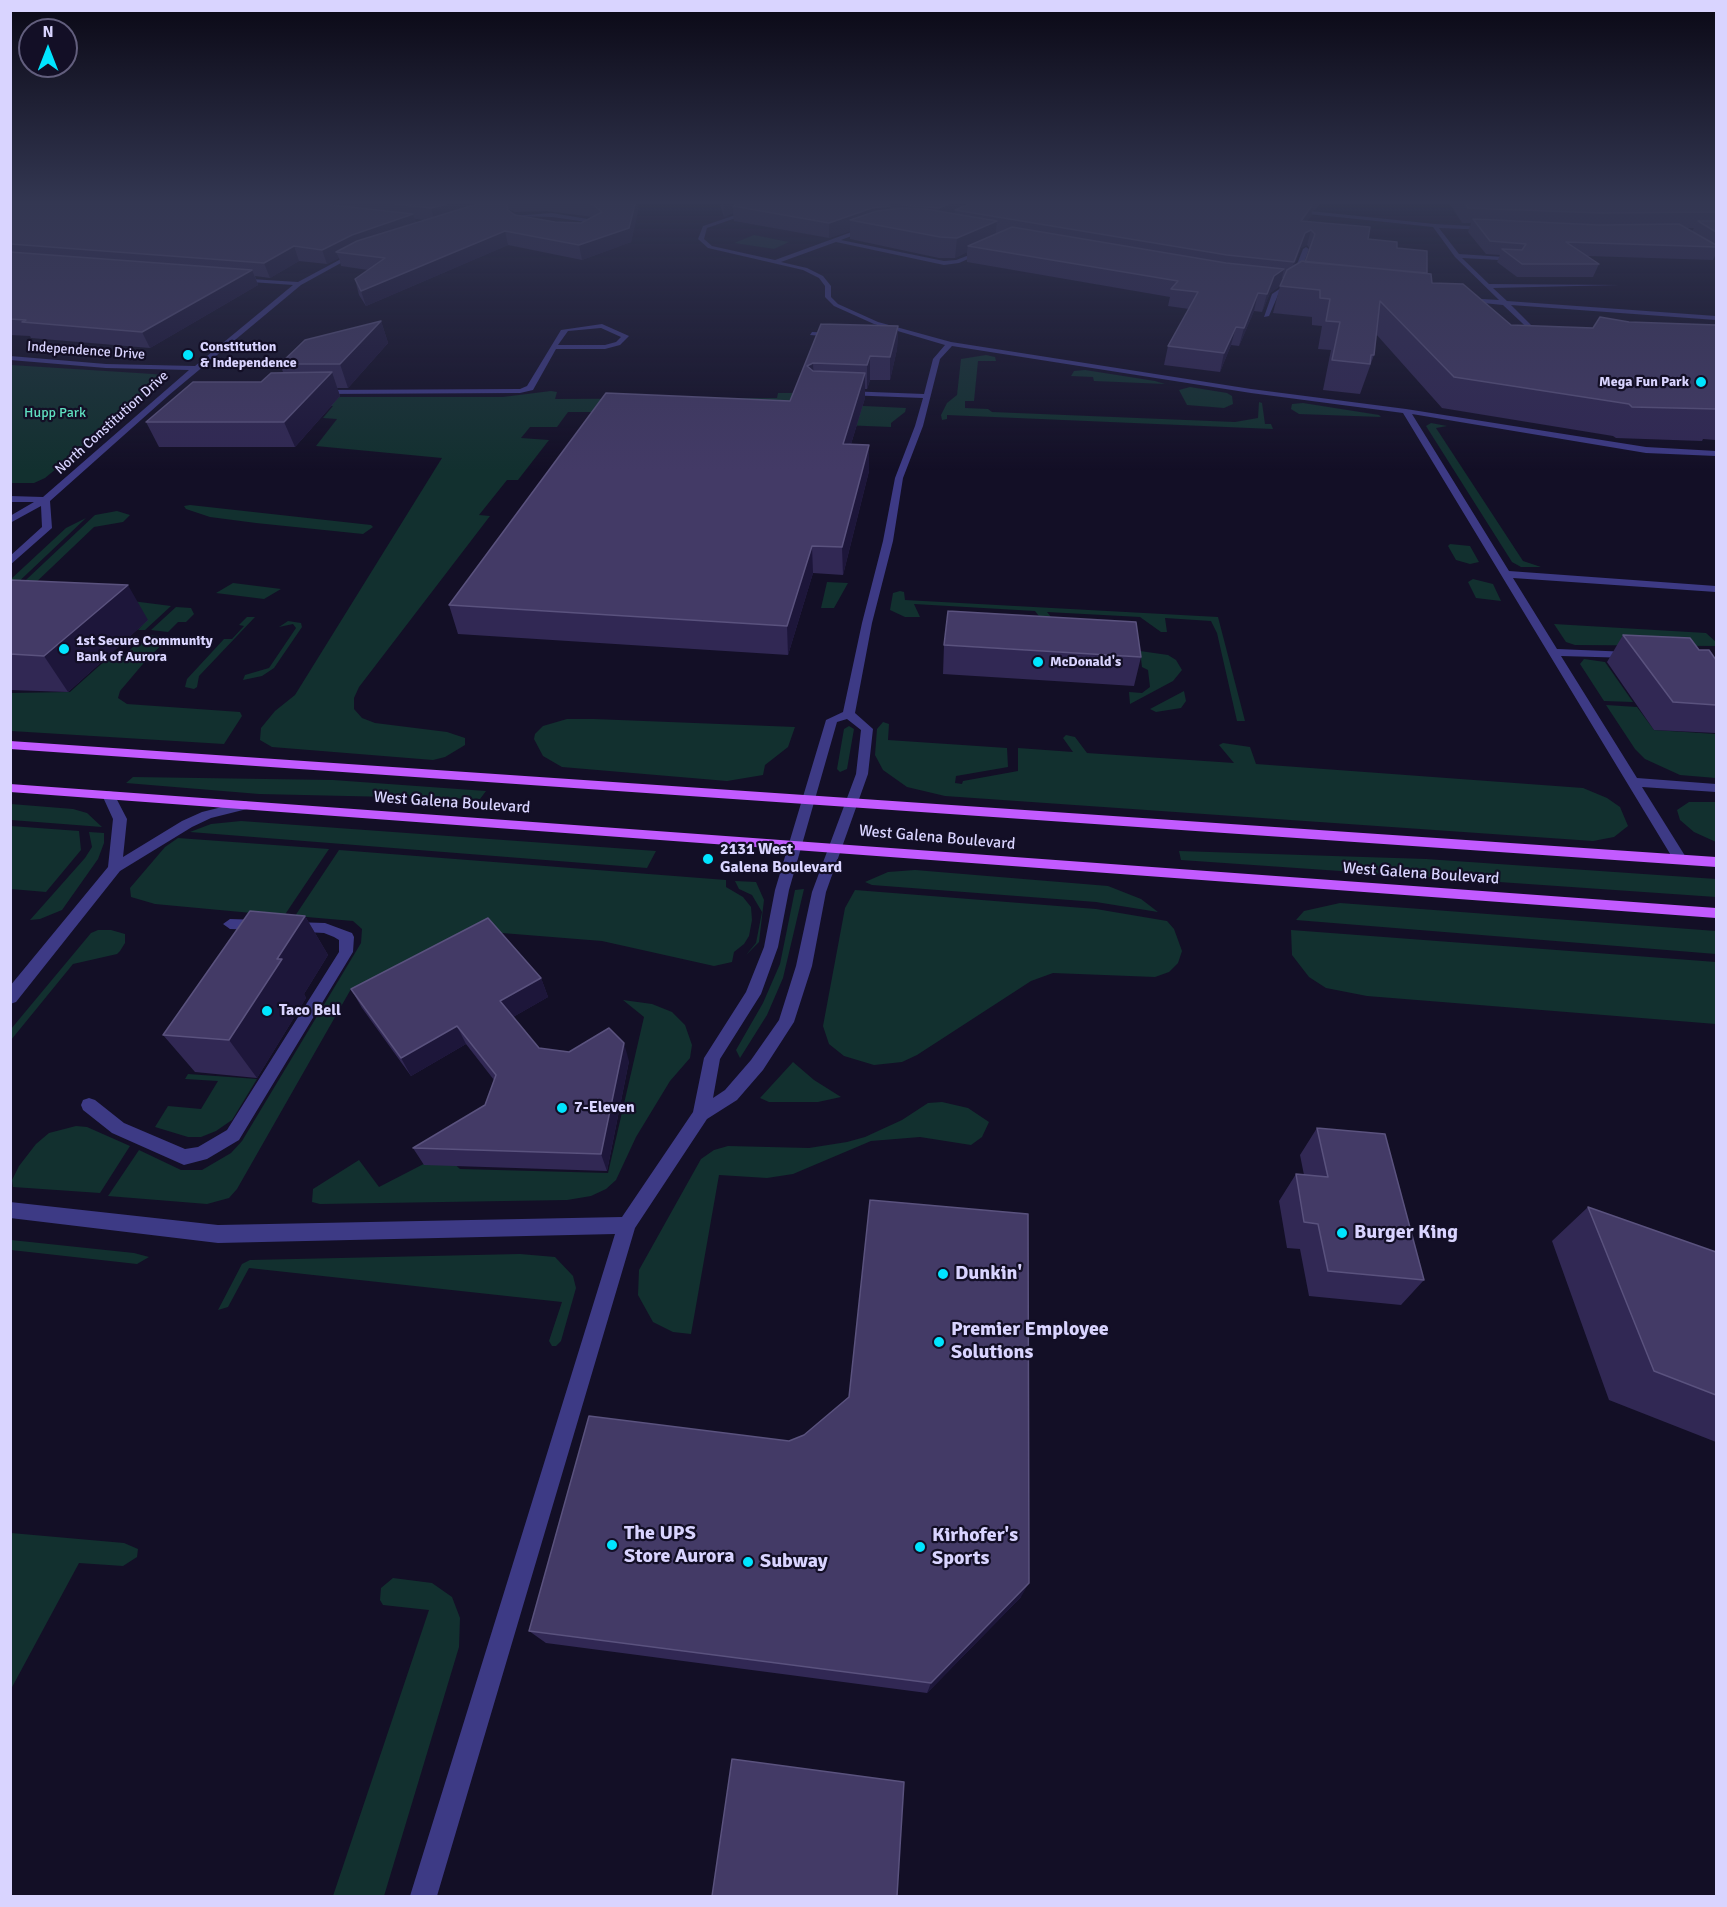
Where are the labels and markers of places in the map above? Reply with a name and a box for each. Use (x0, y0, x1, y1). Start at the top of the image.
place label: Constitution & Independence (200, 339, 297, 372)
marker: Constitution & Independence (181, 348, 195, 362)
place label: Mega Fun Park (1599, 374, 1689, 390)
marker: Mega Fun Park (1694, 375, 1708, 389)
place label: 1st Secure Community Bank of Aurora (76, 633, 213, 666)
marker: 1st Secure Community Bank of Aurora (57, 642, 71, 656)
place label: McDonald's (1050, 654, 1121, 670)
marker: McDonald's (1031, 655, 1045, 669)
place label: 2131 West Galena Boulevard (720, 840, 842, 878)
marker: 2131 West Galena Boulevard (701, 852, 715, 866)
place label: Taco Bell (279, 1001, 341, 1021)
marker: Taco Bell (260, 1004, 274, 1018)
place label: 7-Eleven (574, 1098, 635, 1118)
marker: 7-Eleven (555, 1101, 569, 1115)
place label: Burger King (1354, 1221, 1458, 1245)
marker: Burger King (1335, 1226, 1349, 1240)
place label: Dunkin' (955, 1262, 1022, 1286)
marker: Dunkin' (936, 1267, 950, 1281)
place label: Premier Employee Solutions (951, 1318, 1109, 1365)
marker: Premier Employee Solutions (932, 1335, 946, 1349)
place label: The UPS Store Aurora (624, 1522, 734, 1569)
place label: Kirhofer's Sports (932, 1524, 1018, 1571)
marker: The UPS Store Aurora (605, 1538, 619, 1552)
marker: Kirhofer's Sports (913, 1540, 927, 1554)
place label: Subway (760, 1550, 828, 1574)
marker: Subway (741, 1555, 755, 1569)

